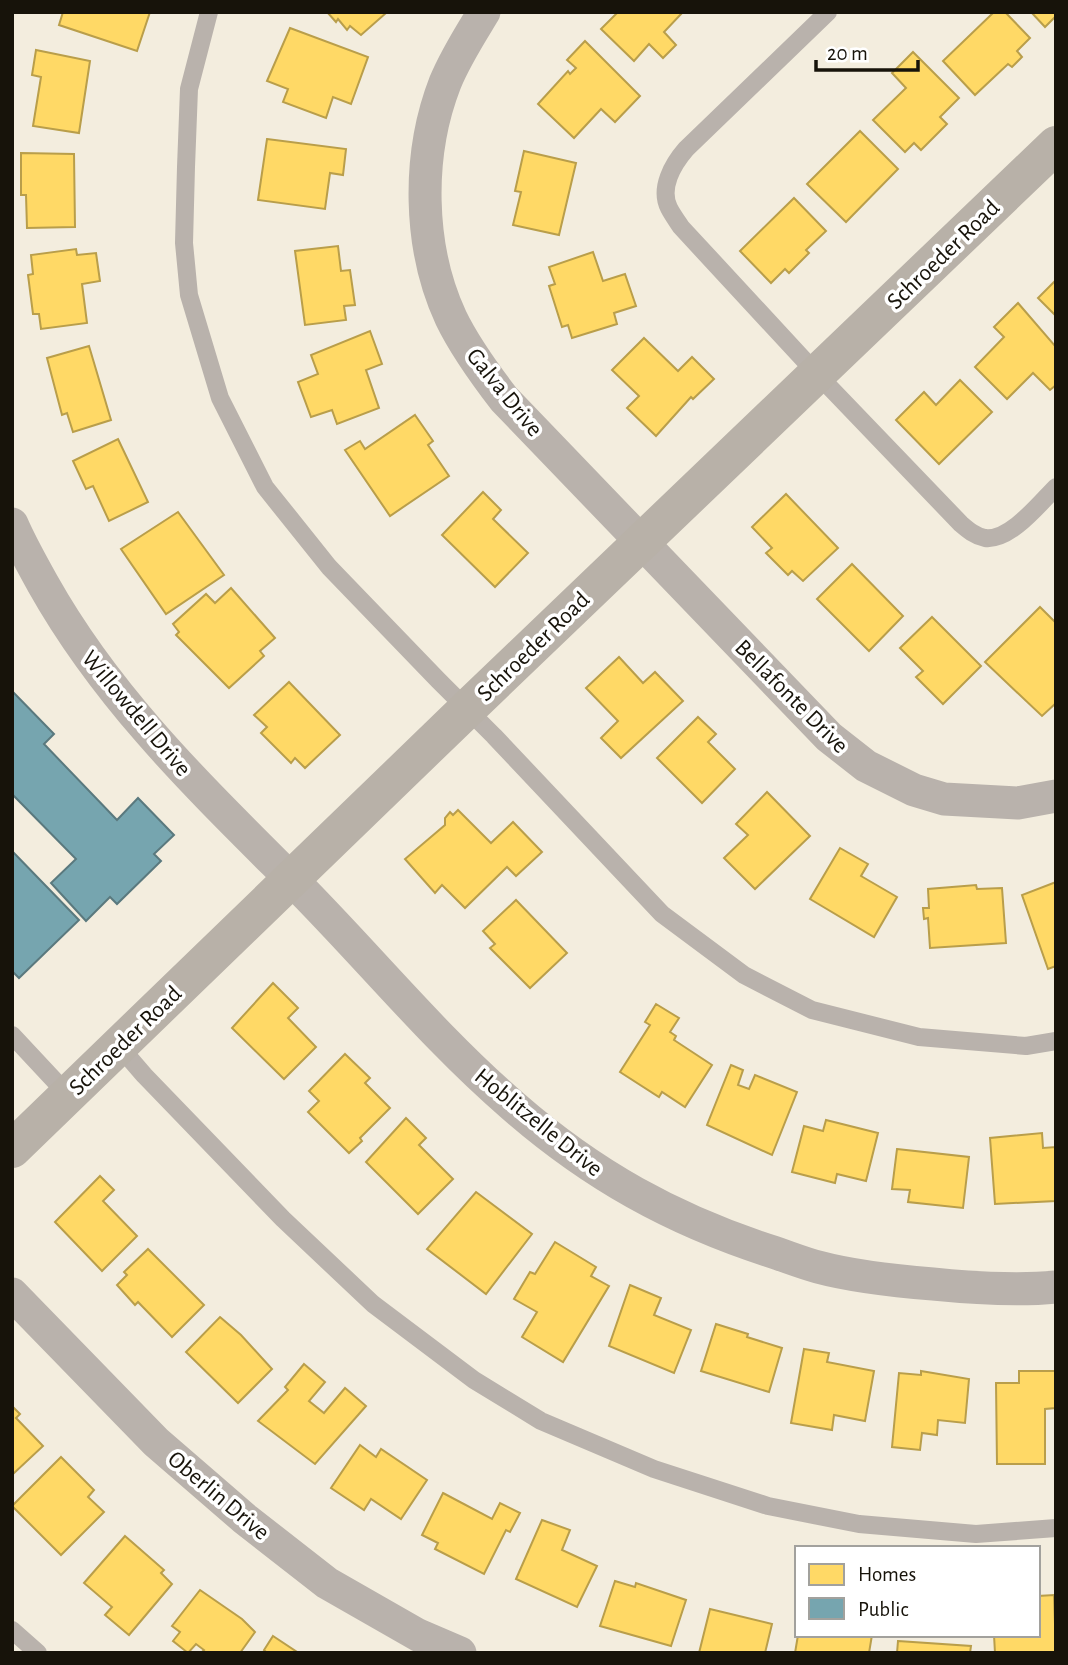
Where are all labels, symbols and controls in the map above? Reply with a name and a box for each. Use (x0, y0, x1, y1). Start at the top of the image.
scale bar (816, 28, 918, 72)
text: 20 m (827, 43, 868, 64)
street label: Schroeder Road (883, 195, 1004, 314)
street label: Galva Drive (462, 344, 547, 441)
street label: Schroeder Road (473, 587, 594, 706)
street label: Bellafonte Drive (730, 635, 853, 758)
street label: Willowdell Drive (77, 646, 195, 781)
street label: Schroeder Road (65, 981, 186, 1100)
street label: Hoblitzelle Drive (470, 1064, 607, 1181)
street label: Oberlin Drive (163, 1447, 274, 1545)
legend (795, 1546, 1040, 1637)
text: Homes (858, 1564, 916, 1585)
text: Public (858, 1599, 908, 1620)

